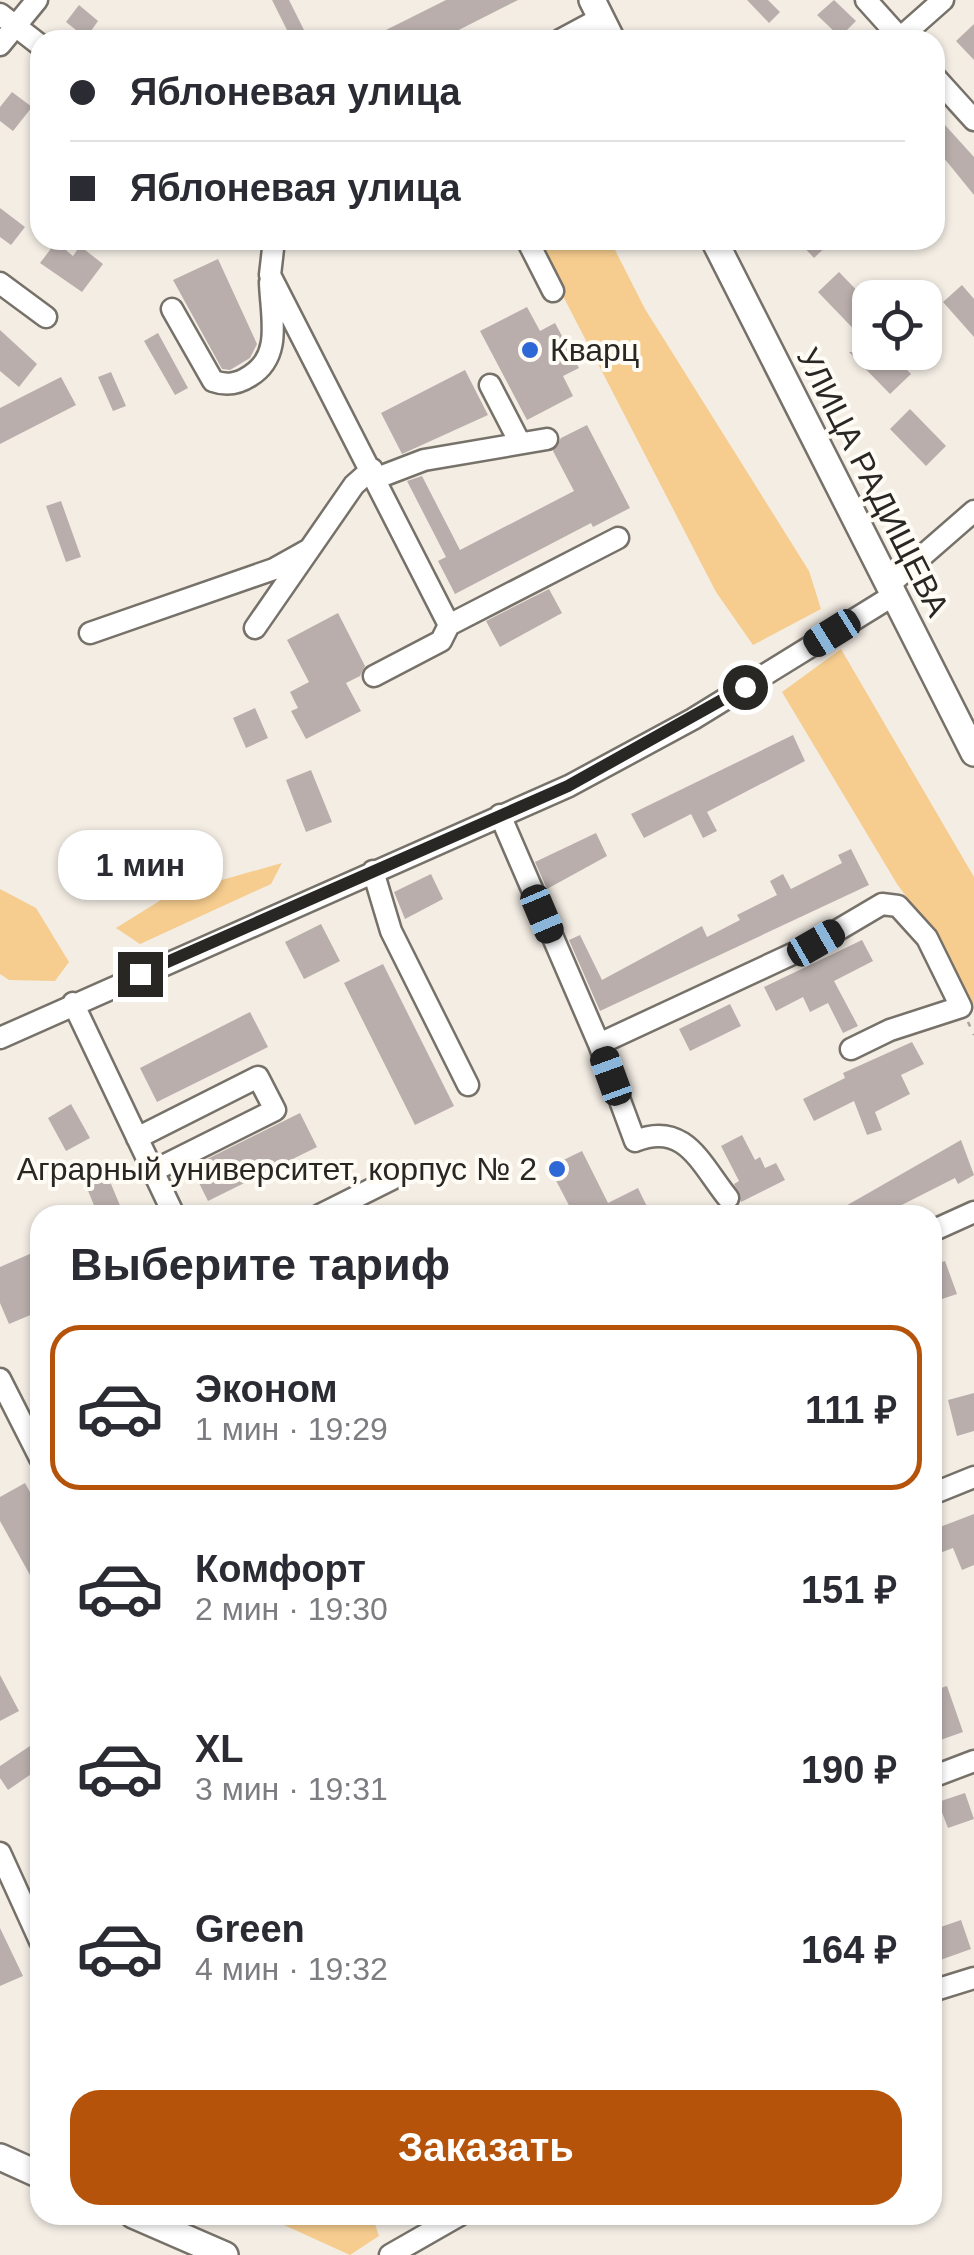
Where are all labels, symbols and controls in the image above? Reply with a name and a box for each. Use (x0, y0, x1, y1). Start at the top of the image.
text: Яблоневая улица (130, 71, 461, 113)
text: Яблоневая улица (130, 167, 461, 209)
map controls (852, 280, 942, 370)
button: locate (852, 280, 942, 370)
place label: Кварц (550, 332, 639, 368)
marker: Кварц (519, 339, 541, 361)
street label: УЛИЦА РАДИЩЕВА (790, 342, 957, 623)
car (799, 604, 865, 662)
route start (723, 665, 768, 710)
callout: 1 мин (58, 829, 222, 899)
text: 1 мин (96, 847, 185, 883)
car (516, 881, 568, 947)
car (783, 915, 849, 971)
route end (118, 952, 163, 997)
car (587, 1043, 635, 1109)
place label: Аграрный университет, корпус № 2 (17, 1151, 537, 1187)
marker: Аграрный университет, корпус № 2 (546, 1158, 568, 1180)
text: Выберите тариф (70, 1239, 450, 1290)
icon: car (75, 1363, 165, 1453)
text: Эконом (195, 1368, 338, 1410)
text: 111 ₽ (805, 1389, 897, 1431)
text: 1 мин · 19:29 (195, 1411, 388, 1447)
icon: car (75, 1543, 165, 1633)
text: Комфорт (195, 1548, 366, 1590)
text: 151 ₽ (801, 1569, 897, 1611)
text: 2 мин · 19:30 (195, 1591, 388, 1627)
icon: car (75, 1723, 165, 1813)
text: XL (195, 1728, 244, 1770)
text: 190 ₽ (801, 1749, 897, 1791)
text: 3 мин · 19:31 (195, 1771, 388, 1807)
icon: car (75, 1903, 165, 1993)
text: Green (195, 1908, 305, 1950)
text: 164 ₽ (801, 1929, 897, 1971)
text: 4 мин · 19:32 (195, 1951, 388, 1987)
button: Заказать (70, 2090, 902, 2205)

